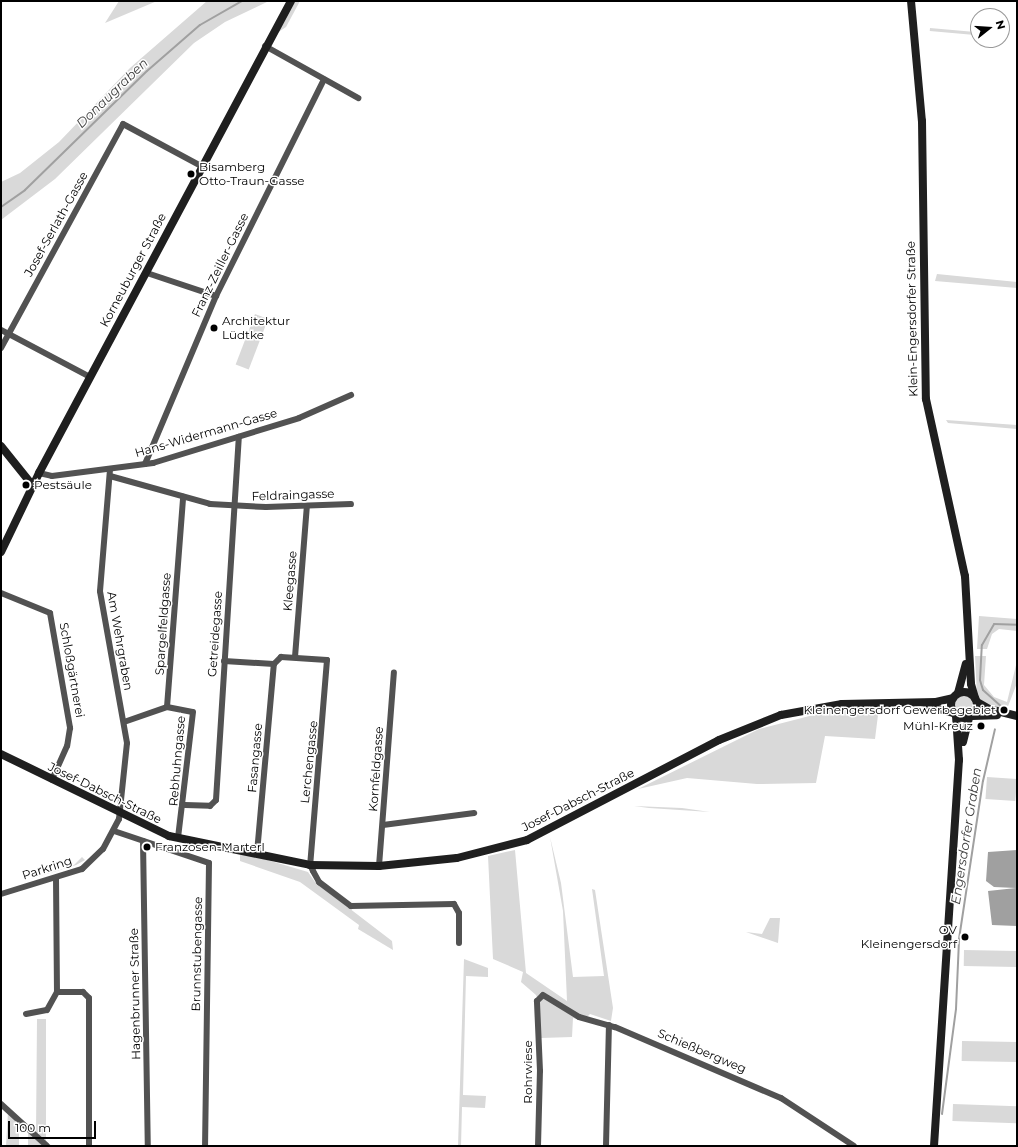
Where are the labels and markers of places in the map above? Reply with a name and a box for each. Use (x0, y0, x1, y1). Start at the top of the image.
place label: Bisamberg Otto-Traun-Gasse (199, 160, 305, 188)
marker: Bisamberg Otto-Traun-Gasse (186, 169, 196, 179)
place label: Architektur Lüdtke (222, 314, 290, 342)
marker: Architektur Lüdtke (209, 323, 219, 333)
place label: Pestsäule (34, 478, 92, 492)
marker: Pestsäule (21, 480, 31, 490)
place label: Kleinengersdorf Gewerbegebiet (803, 703, 996, 717)
marker: Kleinengersdorf Gewerbegebiet (999, 705, 1009, 715)
place label: Mühl-Kreuz (903, 719, 973, 733)
marker: Mühl-Kreuz (976, 721, 986, 731)
place label: Franzosen-Marterl (155, 840, 265, 854)
marker: Franzosen-Marterl (142, 842, 152, 852)
place label: OV Kleinengersdorf (861, 923, 957, 951)
marker: OV Kleinengersdorf (960, 932, 970, 942)

